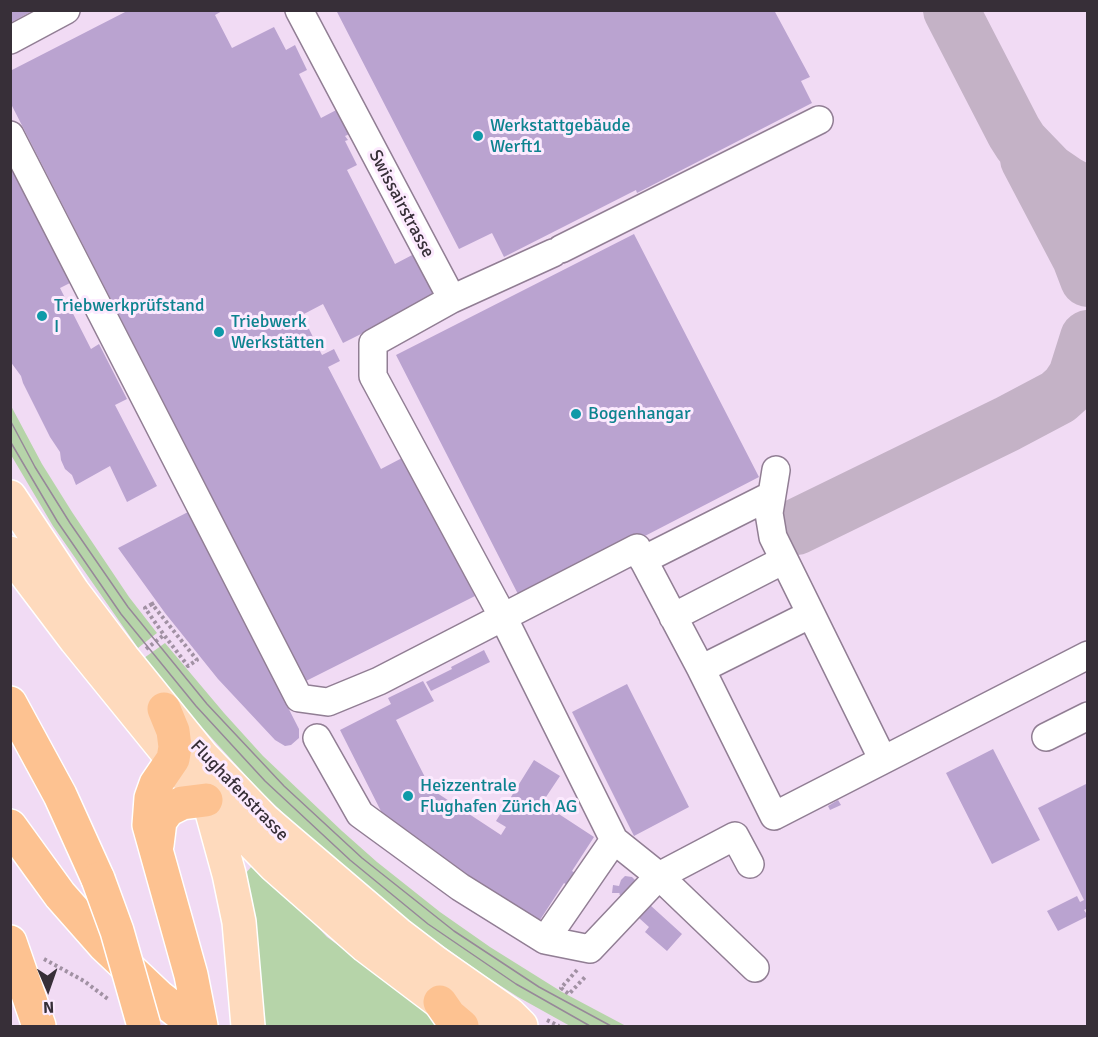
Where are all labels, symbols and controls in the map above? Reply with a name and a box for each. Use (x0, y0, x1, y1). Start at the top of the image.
place label: Werkstattgebäude Werft1 (490, 115, 630, 158)
marker: Werkstattgebäude Werft1 (471, 129, 485, 143)
street label: Swissairstrasse (364, 146, 438, 262)
place label: Triebwerkprüfstand I (54, 295, 204, 338)
marker: Triebwerkprüfstand I (35, 309, 49, 323)
place label: Triebwerk Werkstätten (231, 311, 325, 354)
marker: Triebwerk Werkstätten (212, 325, 226, 339)
place label: Bogenhangar (588, 403, 691, 425)
marker: Bogenhangar (569, 407, 583, 421)
street label: Flughafenstrasse (185, 736, 293, 846)
place label: Heizzentrale Flughafen Zürich AG (420, 775, 577, 818)
marker: Heizzentrale Flughafen Zürich AG (401, 789, 415, 803)
north arrow (18, 959, 78, 1019)
text: N (43, 997, 55, 1017)

